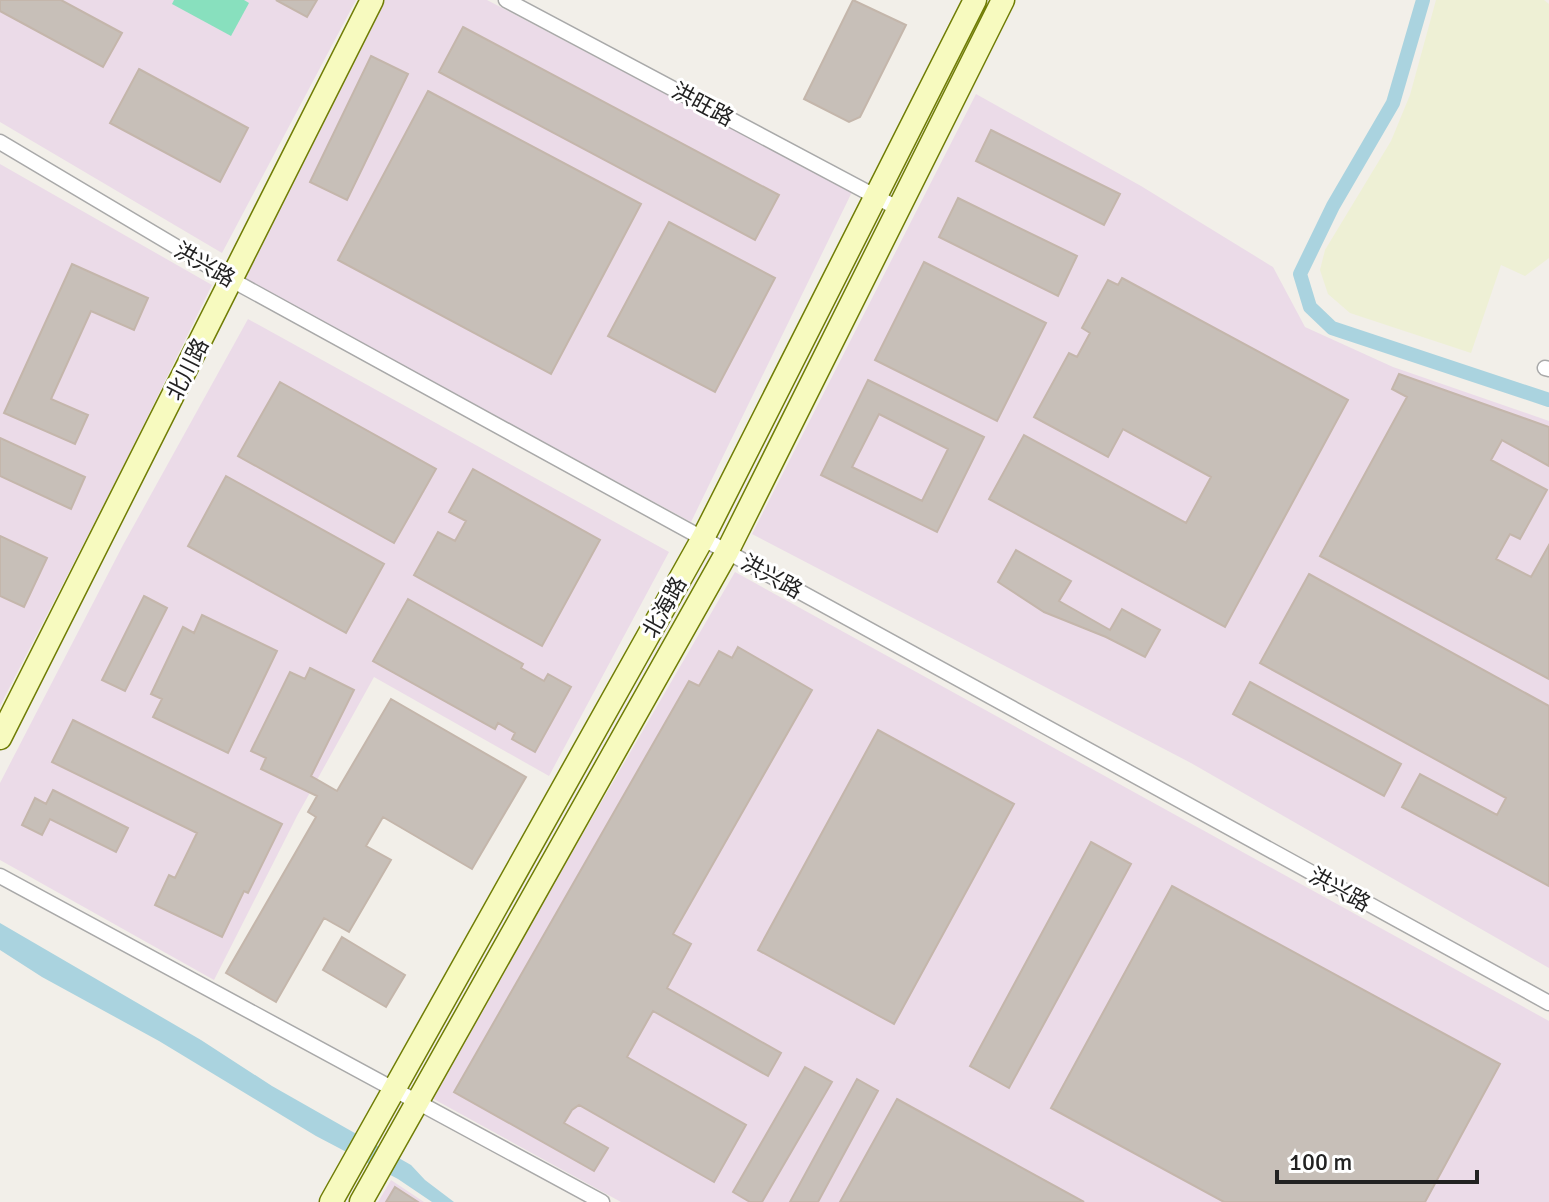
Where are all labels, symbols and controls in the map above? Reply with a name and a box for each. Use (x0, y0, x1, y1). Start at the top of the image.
street label: 洪旺路 (667, 77, 738, 132)
street label: 洪兴路 (169, 236, 240, 293)
street label: 北川路 (160, 334, 214, 405)
street label: 洪兴路 (736, 549, 807, 604)
street label: 北海路 (637, 572, 692, 643)
street label: 洪兴路 (1304, 862, 1375, 917)
scale bar (1277, 1134, 1477, 1184)
text: 100 m (1289, 1147, 1352, 1177)

